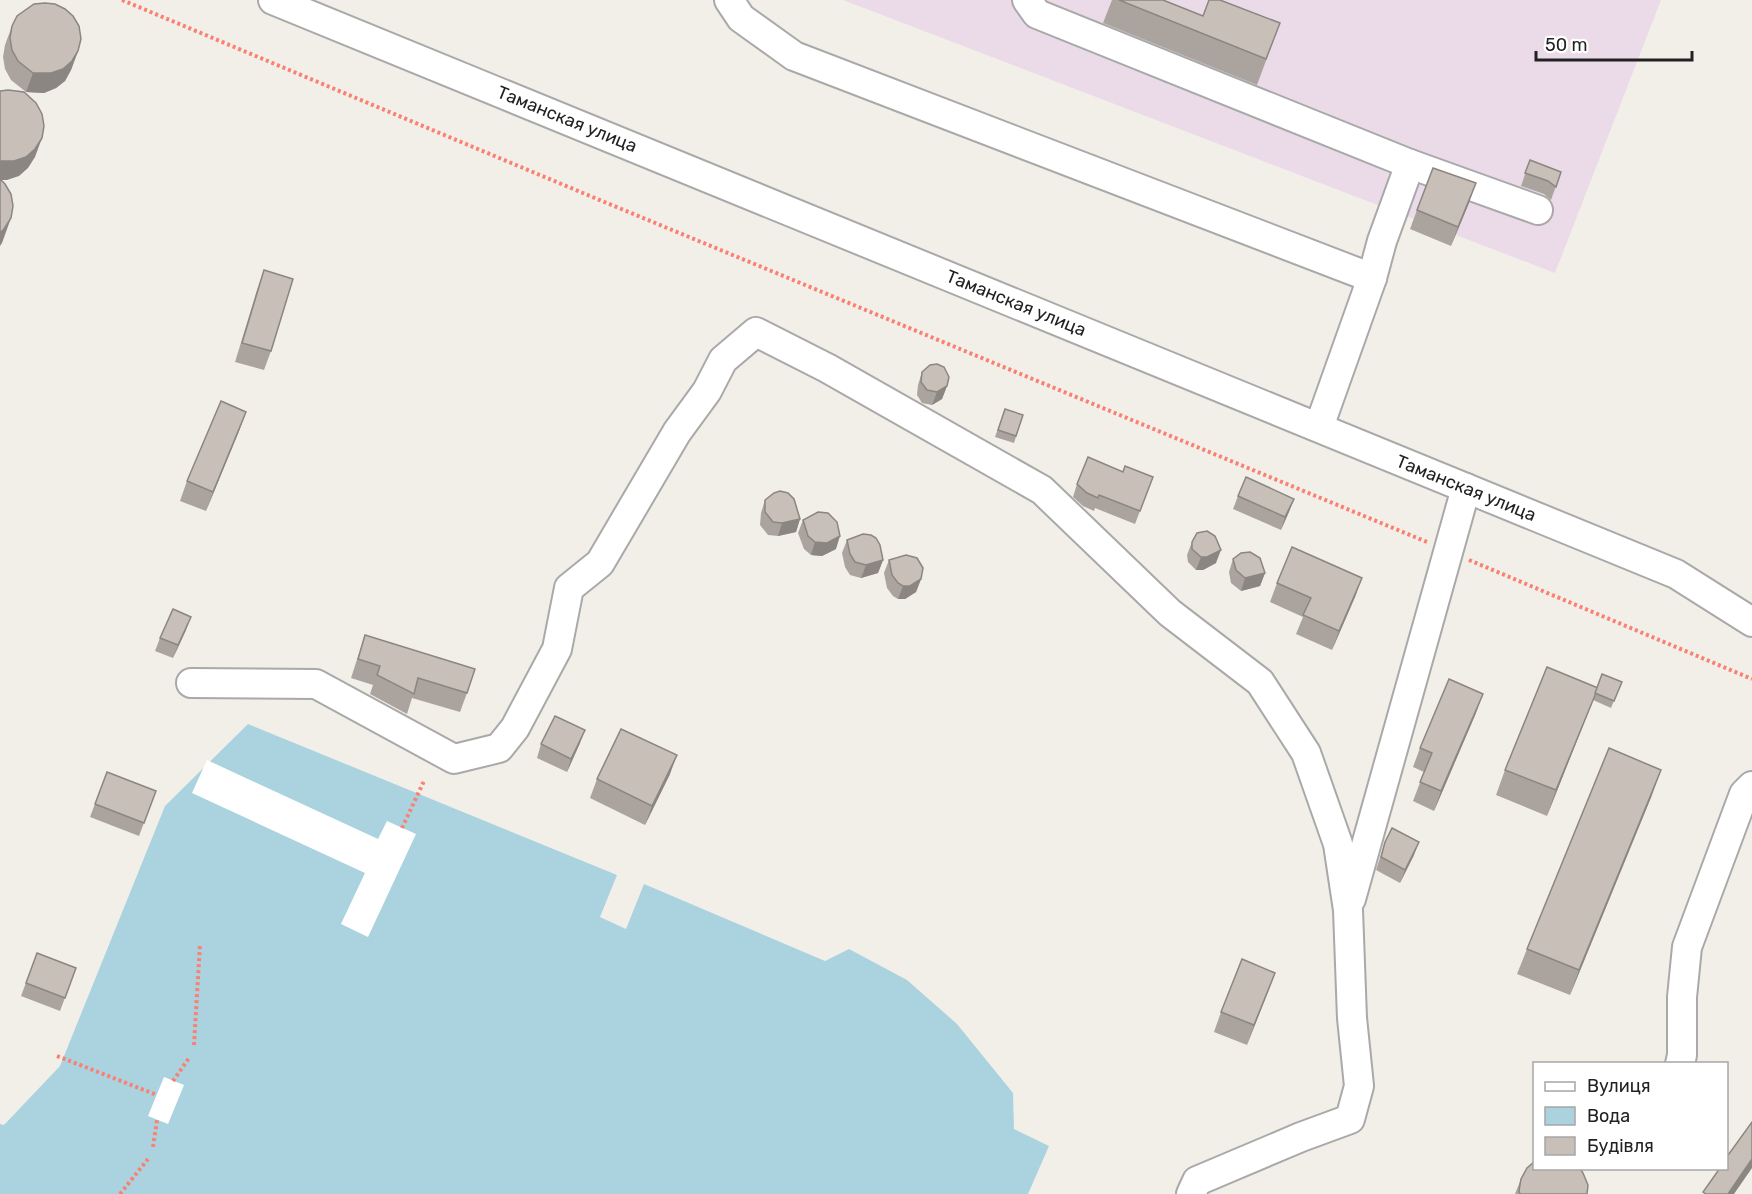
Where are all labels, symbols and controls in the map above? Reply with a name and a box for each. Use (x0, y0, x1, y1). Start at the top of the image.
scale bar (1536, 24, 1692, 62)
text: 50 m (1545, 34, 1588, 56)
street label: Таманская улица (494, 81, 640, 157)
street label: Таманская улица (943, 265, 1089, 341)
street label: Таманская улица (1393, 450, 1539, 526)
legend (1533, 1062, 1728, 1170)
text: Вулиця (1587, 1075, 1651, 1097)
text: Вода (1587, 1105, 1630, 1127)
text: Будівля (1587, 1135, 1654, 1157)

